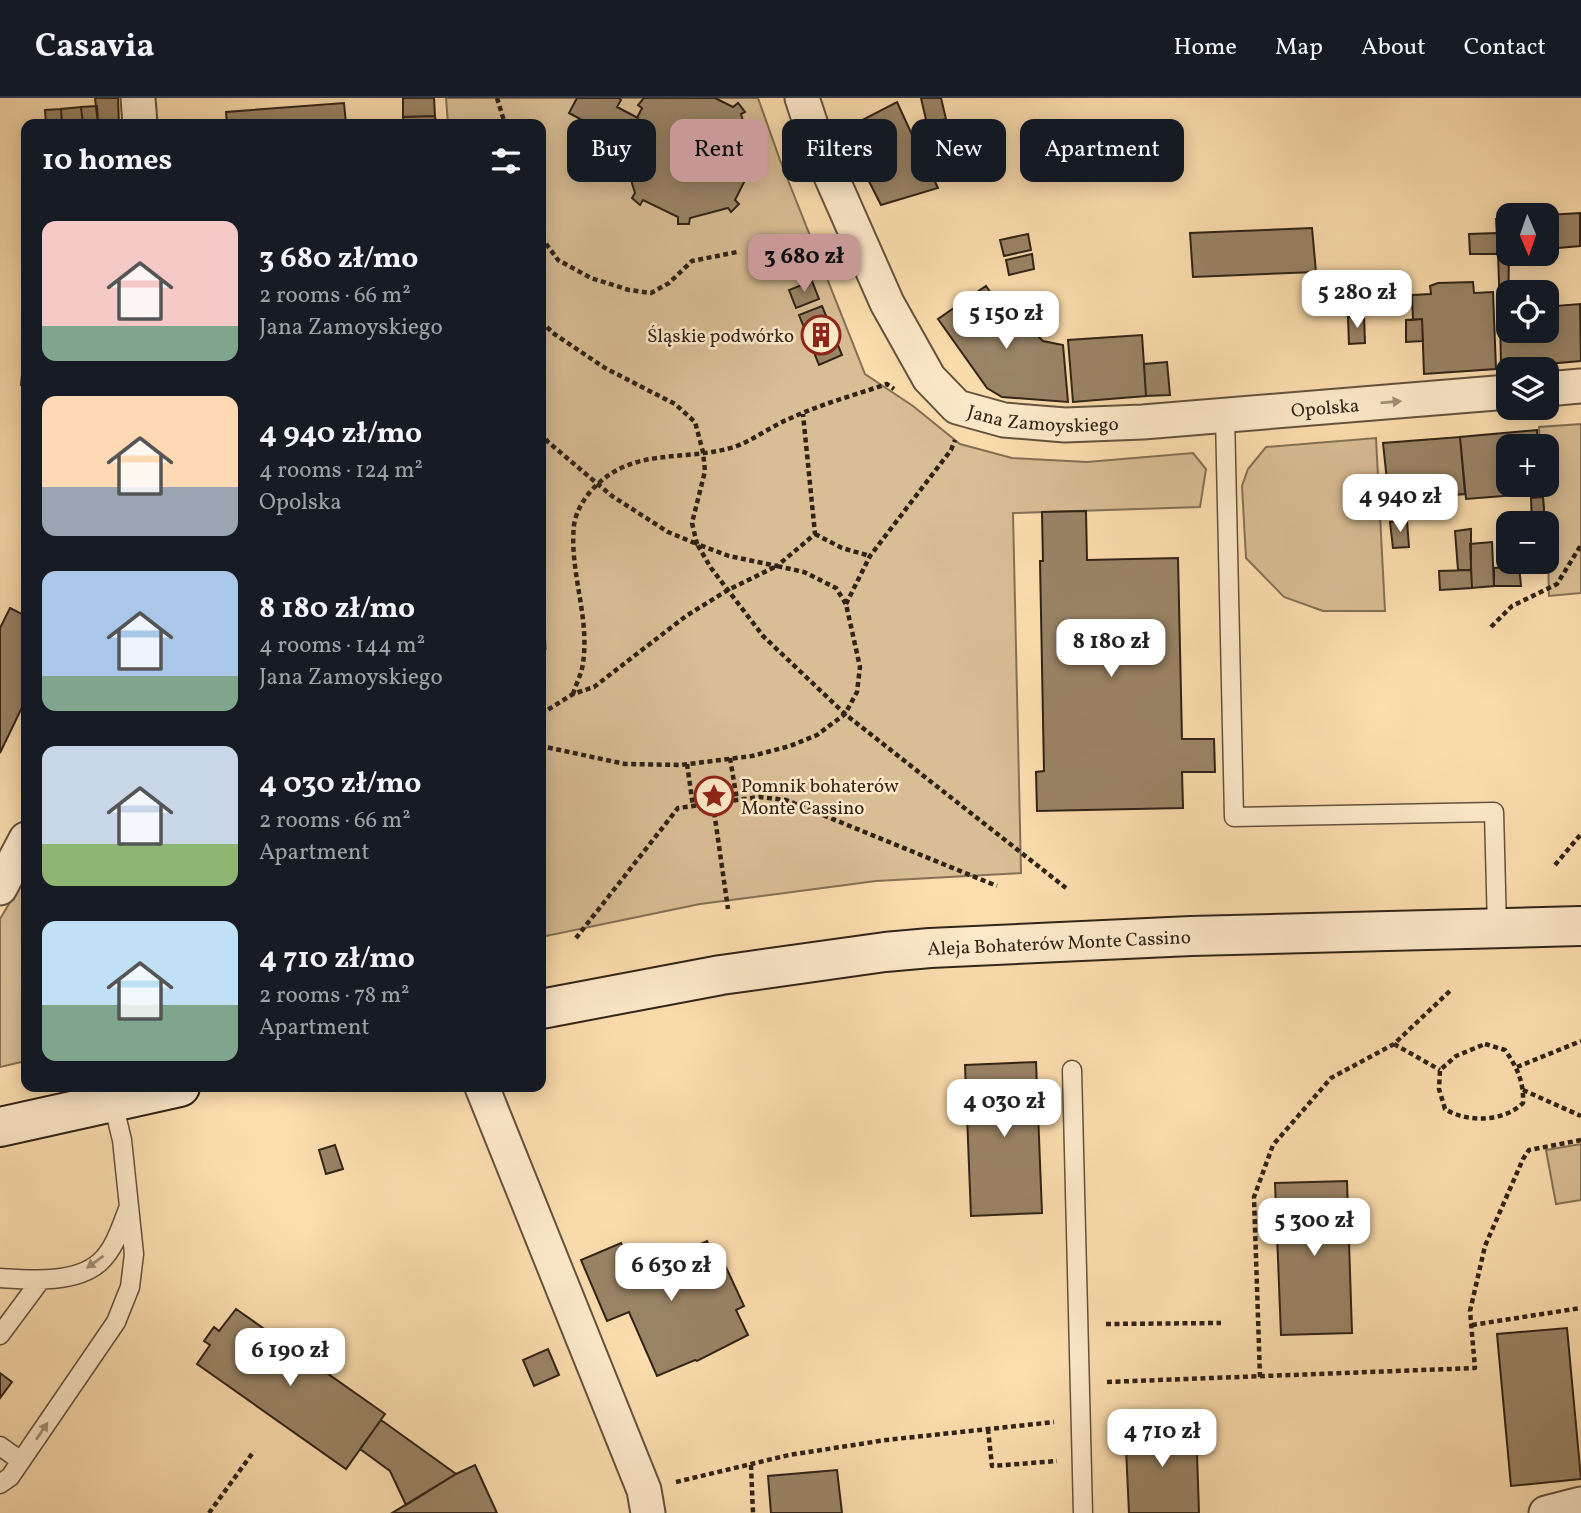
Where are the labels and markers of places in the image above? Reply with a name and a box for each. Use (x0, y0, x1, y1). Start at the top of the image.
pin: 3 680 zł (732, 234, 876, 294)
pin: 5 280 zł (1285, 271, 1429, 330)
pin: 5 150 zł (934, 292, 1078, 351)
building icon: Śląskie podwórko (800, 314, 842, 356)
place label: Śląskie podwórko (647, 324, 794, 350)
pin: 4 940 zł (1328, 474, 1472, 534)
pin: 8 180 zł (1039, 620, 1183, 679)
place label: Pomnik bohaterów Monte Cassino (741, 774, 899, 822)
place icon: Pomnik bohaterów Monte Cassino (693, 775, 735, 817)
pin: 4 030 zł (932, 1080, 1076, 1139)
pin: 5 300 zł (1242, 1198, 1386, 1258)
pin: 6 630 zł (599, 1244, 743, 1303)
pin: 6 190 zł (218, 1328, 362, 1388)
pin: 4 710 zł (1090, 1410, 1234, 1469)

